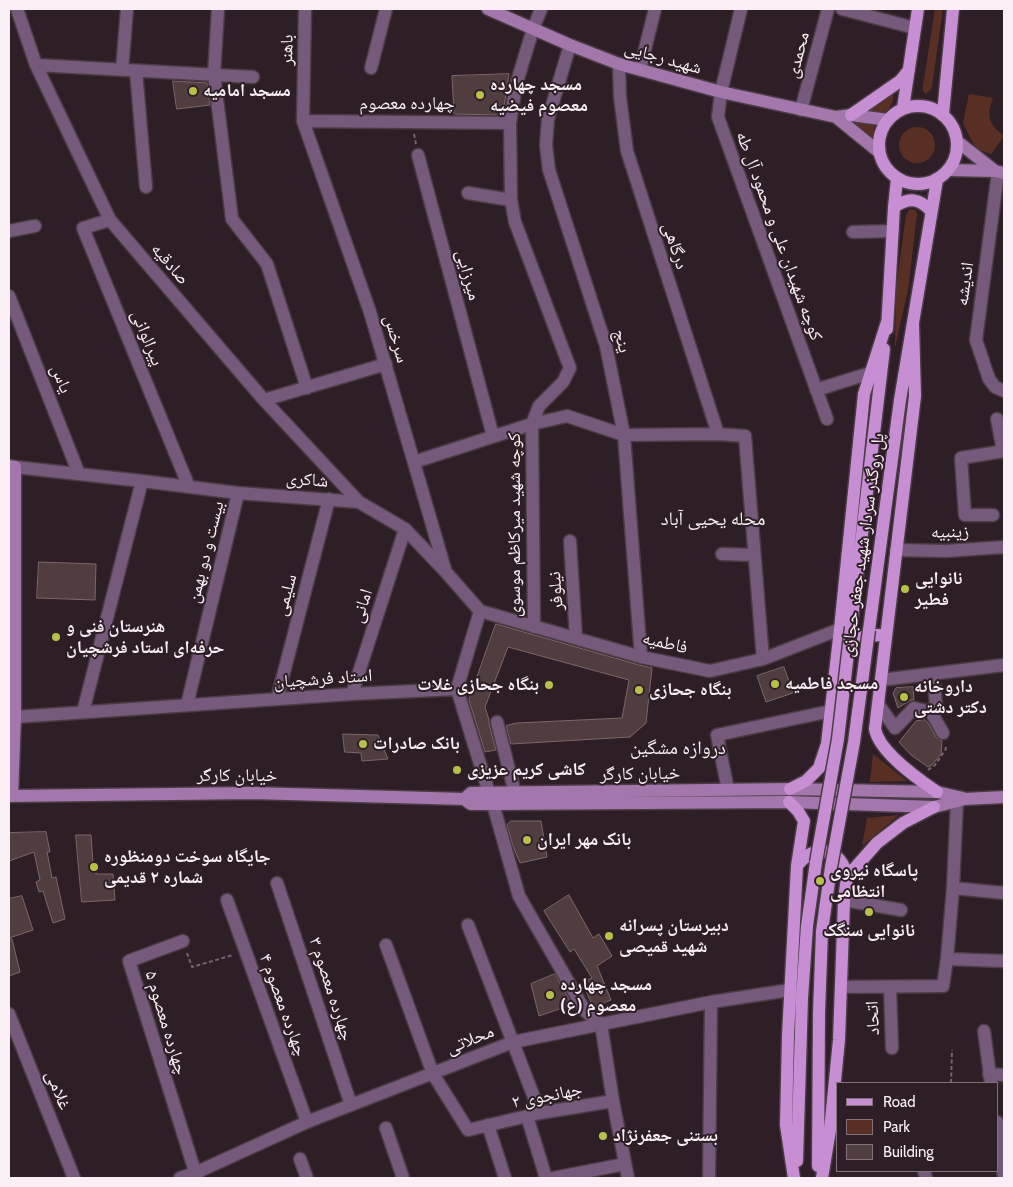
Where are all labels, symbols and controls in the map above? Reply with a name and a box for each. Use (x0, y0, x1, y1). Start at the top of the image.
street label: محمدی (781, 29, 815, 81)
street label: باهنر (276, 34, 298, 66)
street label: شهید رجایی (622, 37, 704, 79)
place label: مسجد چهارده معصوم فیضیه (490, 74, 588, 116)
place label: مسجد امامیه (203, 80, 291, 102)
marker: مسجد امامیه (187, 85, 199, 97)
marker: مسجد چهارده معصوم فیضیه (474, 89, 486, 101)
street label: چهارده معصوم (359, 93, 455, 115)
street label: کوچه شهیدان علی و محمود آل طه (731, 128, 827, 344)
street label: درگاهی (657, 220, 693, 272)
street label: صادقیه (146, 239, 194, 289)
street label: میرزایی (451, 247, 485, 303)
street label: اندیشه (951, 261, 979, 307)
street label: پیرالوانی (126, 307, 168, 369)
street label: سرخس (379, 313, 413, 365)
street label: ینج (609, 327, 635, 355)
street label: یاس (46, 362, 76, 396)
street label: پل روگذر سردار شهید جعفر حجازی (837, 432, 889, 658)
street label: کوچه شهید میرکاظم موسوی (504, 433, 526, 617)
street label: شاکری (285, 468, 329, 492)
street label: بیست و دو بهمن (183, 499, 229, 605)
district label: محله یحیی آباد (661, 508, 765, 530)
street label: زینبیه (931, 521, 969, 543)
place label: نانوایی فطیر (915, 568, 963, 610)
street label: نیلوفر (544, 571, 568, 611)
street label: سلیمی (270, 572, 302, 618)
marker: نانوایی فطیر (899, 583, 911, 595)
street label: امانی (346, 586, 378, 626)
place label: هنرستان فنی و حرفه‌ای استاد فرشچیان (66, 616, 224, 659)
street label: فاطمیه (640, 627, 690, 659)
marker: هنرستان فنی و حرفه‌ای استاد فرشچیان (50, 631, 62, 643)
street label: استاد فرشچیان (273, 665, 373, 693)
place label: مسجد فاطمیه (785, 673, 878, 695)
place label: بنگاه جحازی غلات (417, 674, 539, 696)
place label: داروخانه دکتر دشتی (914, 676, 987, 719)
marker: مسجد فاطمیه (769, 678, 781, 690)
marker: بنگاه جحازی غلات (543, 679, 555, 691)
place label: بنگاه جحازی (649, 679, 731, 701)
marker: بنگاه جحازی (633, 684, 645, 696)
marker: داروخانه دکتر دشتی (898, 691, 910, 703)
place label: بانک صادرات (373, 733, 460, 755)
district label: دروازه مشگین (630, 737, 726, 759)
marker: بانک صادرات (357, 738, 369, 750)
place label: کاشی کریم عزیزی (467, 759, 586, 781)
street label: خیابان کارگر (600, 763, 680, 785)
marker: کاشی کریم عزیزی (451, 764, 463, 776)
street label: خیابان کارگر (197, 765, 277, 787)
place label: بانک مهر ایران (537, 829, 631, 851)
marker: بانک مهر ایران (521, 834, 533, 846)
place label: جایگاه سوخت دومنظوره شماره ۲ قدیمی (104, 846, 271, 889)
place label: پاسگاه نیروی انتظامی (830, 860, 918, 902)
marker: جایگاه سوخت دومنظوره شماره ۲ قدیمی (88, 861, 100, 873)
marker: پاسگاه نیروی انتظامی (814, 875, 826, 887)
marker: نانوایی سنگک (863, 906, 875, 918)
place label: دبیرستان پسرانه شهید قمیصی (619, 915, 729, 958)
place label: نانوایی سنگک (823, 920, 915, 942)
marker: دبیرستان پسرانه شهید قمیصی (603, 930, 615, 942)
street label: چهارده معصوم ۳ (304, 934, 358, 1044)
street label: چهارده معصوم ۴ (254, 951, 312, 1059)
street label: چهارده معصوم ۵ (140, 968, 192, 1078)
place label: مسجد چهارده معصوم (ع) (560, 974, 652, 1016)
marker: مسجد چهارده معصوم (ع) (544, 989, 556, 1001)
street label: اتحاد (862, 1000, 884, 1036)
street label: محلاتی (443, 1021, 497, 1059)
street label: غلامی (40, 1067, 76, 1113)
street label: جهانجوی ۲ (510, 1079, 584, 1113)
legend (836, 1082, 998, 1172)
text: Road (883, 1093, 916, 1111)
text: Park (883, 1118, 910, 1136)
place label: بستنی جعفرنژاد (613, 1125, 718, 1147)
marker: بستنی جعفرنژاد (597, 1130, 609, 1142)
text: Building (883, 1143, 934, 1161)

